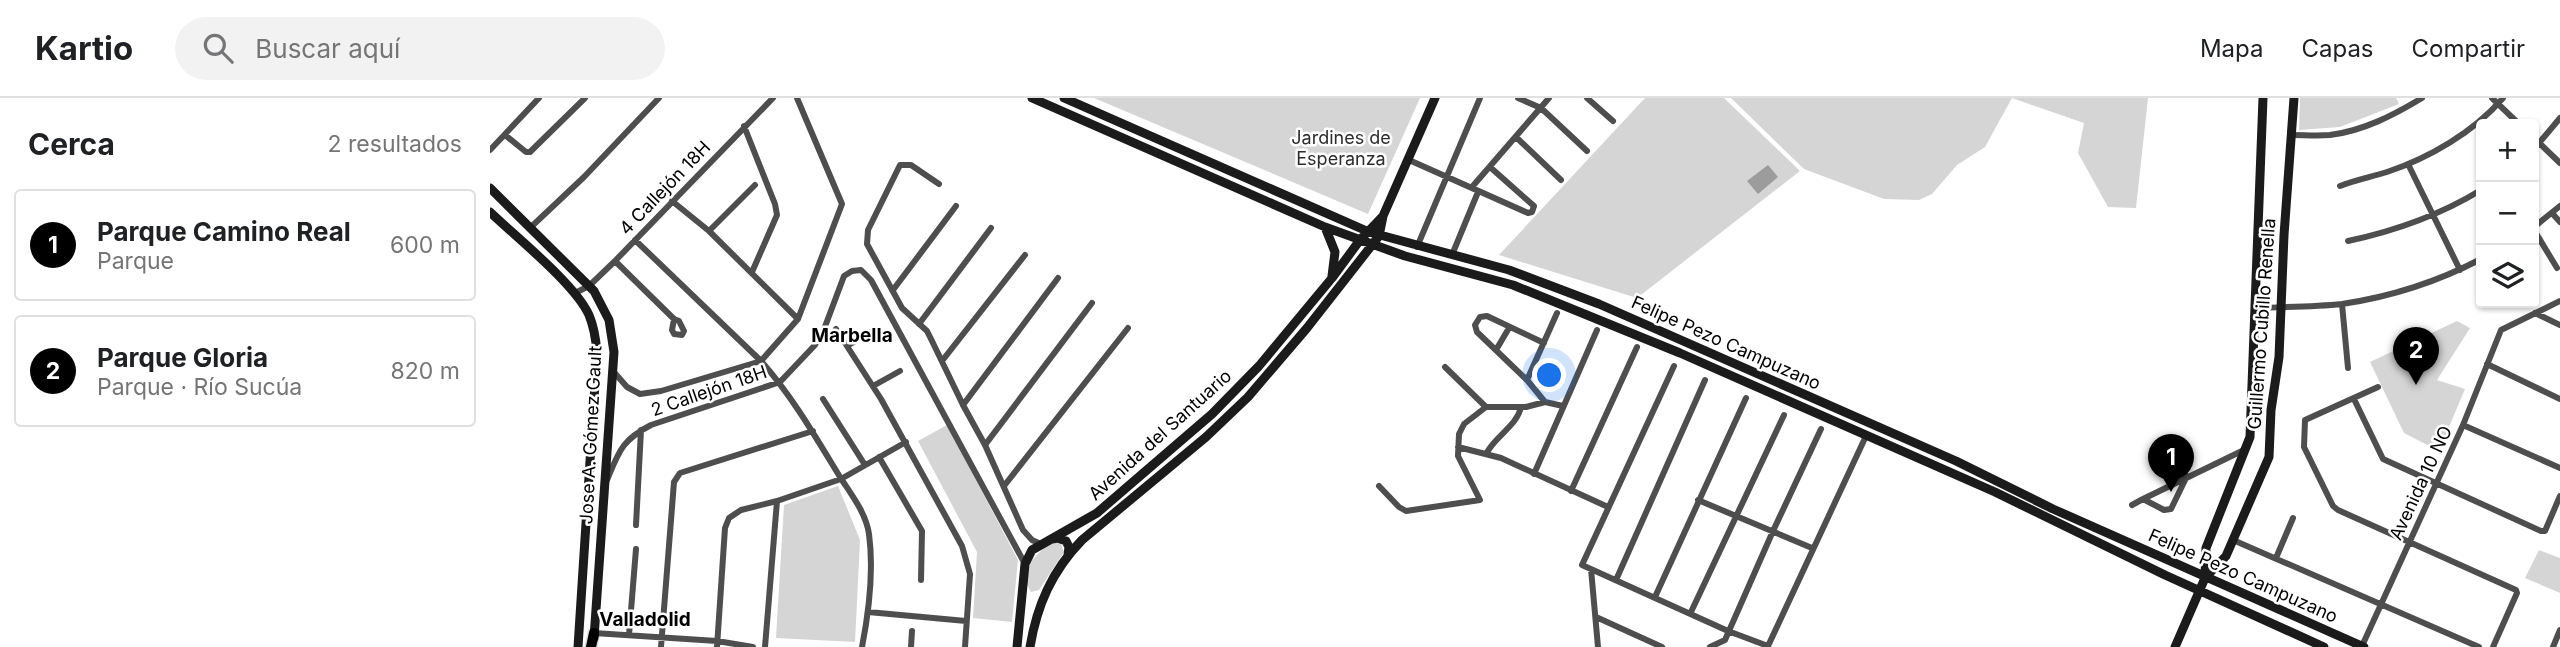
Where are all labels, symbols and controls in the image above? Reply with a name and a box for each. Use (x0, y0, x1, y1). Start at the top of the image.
search box (175, 17, 665, 80)
text: Kartio (35, 28, 133, 68)
icon: search (199, 29, 237, 67)
text: Buscar aquí (255, 33, 400, 64)
text: Mapa (2200, 34, 2263, 63)
text: Capas (2301, 34, 2374, 63)
text: Compartir (2412, 34, 2525, 63)
map controls (2476, 119, 2539, 308)
button: + (2476, 119, 2539, 182)
text: Cerca (28, 126, 115, 162)
park label: Jardines de Esperanza (1291, 127, 1391, 169)
text: 2 resultados (328, 130, 462, 158)
street label: 4 Callejón 18H (615, 137, 715, 239)
button: − (2476, 182, 2539, 245)
text: Parque Camino Real (97, 216, 351, 247)
street label: Guillermo Cubillo Renella (2244, 218, 2279, 430)
text: 1 (48, 231, 58, 259)
text: 600 m (390, 231, 460, 259)
button: layers (2476, 245, 2539, 308)
text: Parque (97, 247, 174, 275)
street label: Felipe Pezo Campuzano (1628, 291, 1824, 394)
district label: Marbella (811, 324, 893, 347)
pin: 2 (2393, 327, 2439, 385)
text: Parque Gloria (97, 342, 268, 373)
street label: Jose A. Gómez Gault (575, 345, 606, 525)
text: 2 (46, 357, 60, 385)
text: 820 m (391, 357, 460, 385)
your location (1532, 358, 1566, 392)
street label: 2 Callejón 18H (648, 361, 770, 420)
street label: Avenida del Santuario (1084, 365, 1235, 504)
text: Parque · Río Sucúa (97, 373, 302, 401)
street label: Avenida 10 NO (2385, 422, 2456, 543)
pin: 1 (2148, 434, 2194, 492)
street label: Felipe Pezo Campuzano (2145, 524, 2341, 627)
district label: Valladolid (599, 608, 691, 631)

